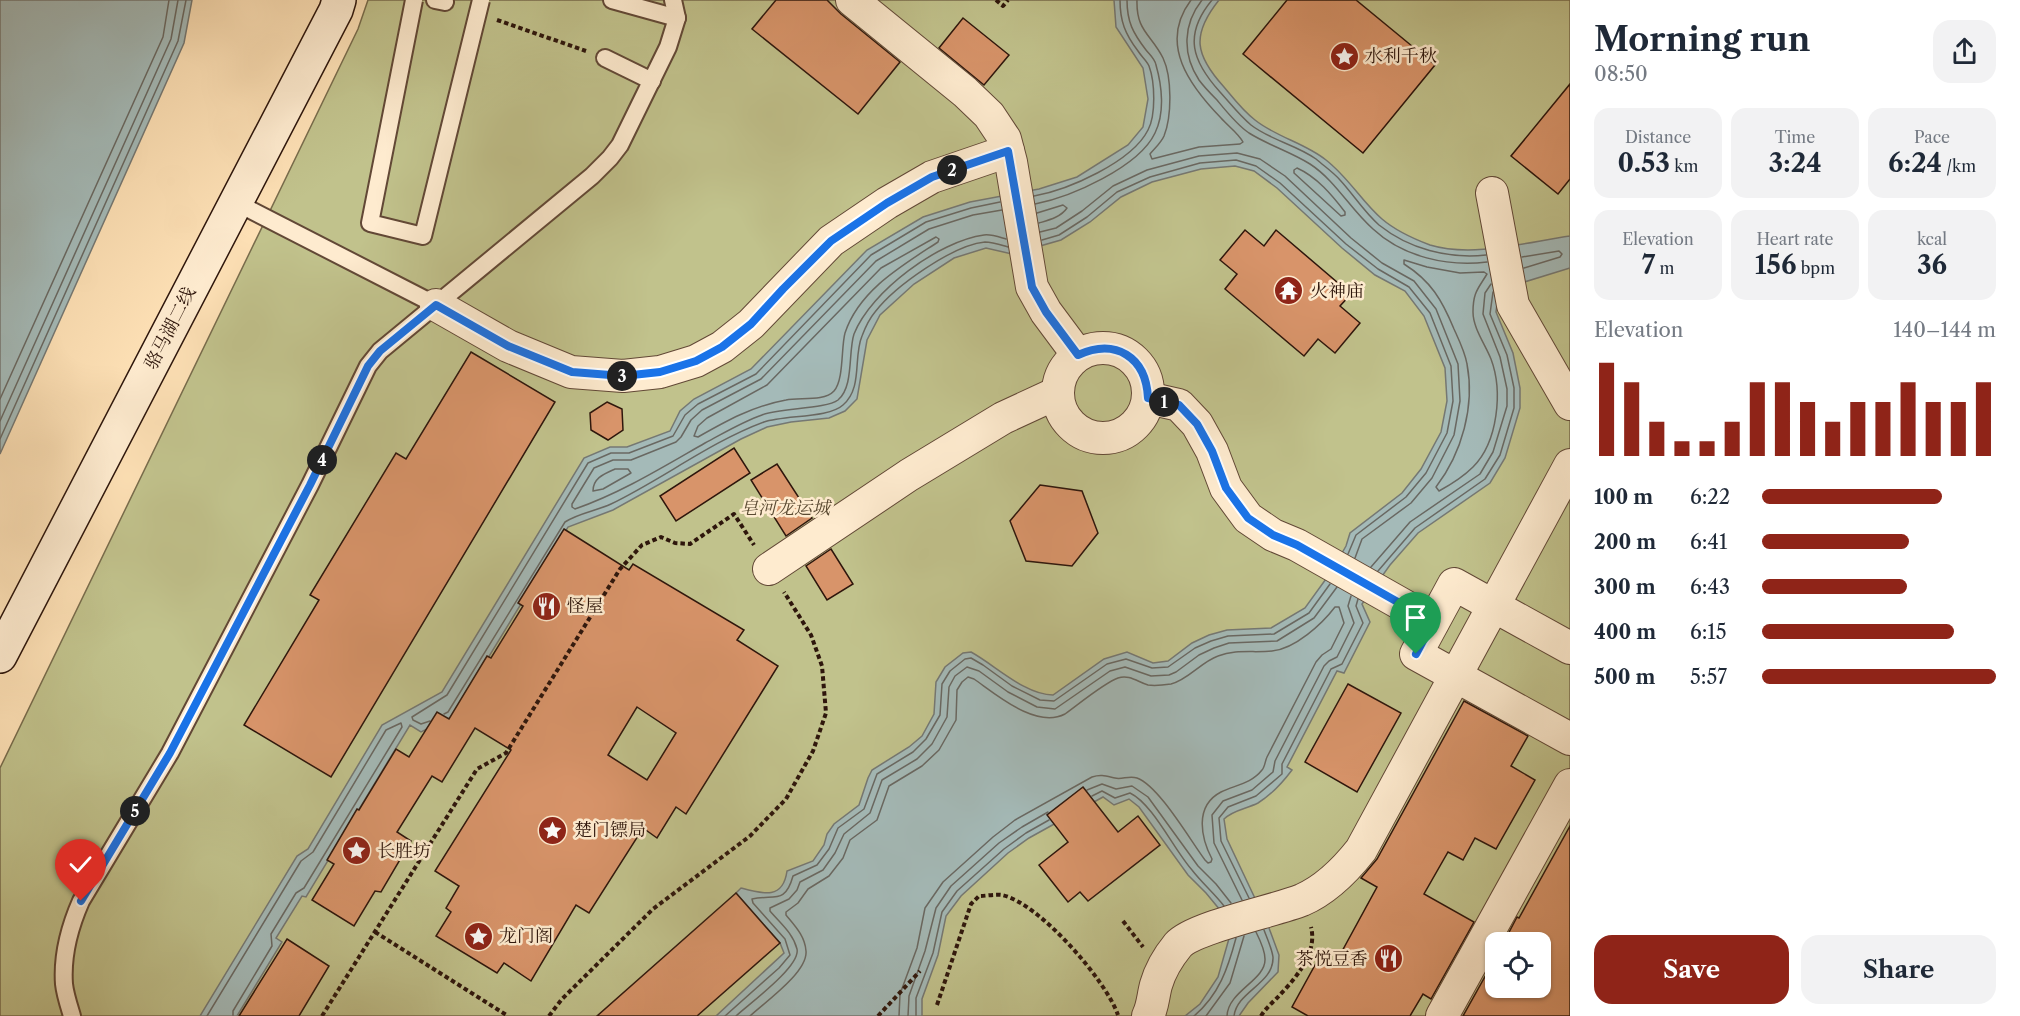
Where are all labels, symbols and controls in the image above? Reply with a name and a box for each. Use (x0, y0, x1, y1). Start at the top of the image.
text: Morning run (1594, 19, 1810, 60)
button: share (1933, 20, 1996, 83)
place icon: 水利千秋 (1328, 40, 1360, 72)
place label: 水利千秋 (1365, 45, 1437, 67)
text: 08:50 (1594, 62, 1648, 86)
text: Distance (1625, 127, 1691, 147)
text: Time (1775, 127, 1815, 147)
text: Pace (1914, 127, 1950, 147)
text: 0.53 (1618, 147, 1670, 179)
text: 3:24 (1768, 147, 1822, 179)
text: 6:24 (1888, 147, 1942, 179)
pin: 2 (937, 155, 967, 185)
text: km (1670, 156, 1698, 176)
text: /km (1942, 156, 1976, 176)
text: 2 (947, 160, 957, 180)
text: Elevation (1622, 229, 1694, 249)
text: Heart rate (1756, 229, 1834, 249)
text: kcal (1917, 229, 1947, 249)
text: 7 (1642, 249, 1655, 281)
text: 156 (1755, 249, 1796, 281)
text: 36 (1917, 249, 1947, 281)
text: m (1655, 258, 1674, 278)
text: bpm (1796, 258, 1835, 278)
temple icon: 火神庙 (1273, 275, 1305, 307)
place label: 火神庙 (1310, 280, 1364, 302)
street label: 骆马湖二线 (140, 283, 200, 373)
text: Elevation (1594, 318, 1683, 342)
text: 140–144 m (1893, 318, 1996, 342)
pin: 3 (607, 361, 637, 391)
text: 3 (617, 366, 627, 386)
pin: 1 (1149, 387, 1179, 417)
text: 1 (1160, 392, 1168, 412)
pin: 4 (307, 445, 337, 475)
text: 4 (317, 450, 327, 470)
text: 100 m (1594, 485, 1653, 509)
text: 6:22 (1690, 485, 1730, 509)
park label: 皂河龙运城 (740, 497, 833, 519)
text: 200 m (1594, 530, 1656, 554)
text: 6:41 (1690, 530, 1727, 554)
text: 300 m (1594, 575, 1656, 599)
text: 6:43 (1690, 575, 1730, 599)
restaurant icon: 怪屋 (530, 590, 562, 622)
pin (1390, 592, 1441, 654)
place label: 怪屋 (567, 595, 603, 617)
icon: arrive (1399, 601, 1432, 634)
text: 400 m (1594, 620, 1656, 644)
text: 6:15 (1690, 620, 1727, 644)
text: 500 m (1594, 665, 1655, 689)
text: 5:57 (1690, 665, 1727, 689)
pin: 5 (120, 796, 150, 826)
text: 5 (131, 801, 139, 821)
place icon: 楚门镖局 (537, 814, 569, 846)
place label: 楚门镖局 (574, 819, 646, 841)
place icon: 长胜坊 (340, 835, 372, 867)
pin (55, 839, 106, 901)
place label: 长胜坊 (377, 840, 431, 862)
icon: check (64, 848, 97, 881)
place icon: 龙门阁 (462, 920, 494, 952)
place label: 龙门阁 (499, 925, 553, 947)
map controls (1485, 932, 1551, 998)
button: locate (1485, 932, 1551, 998)
button: Save (1594, 935, 1789, 1004)
button: Share (1801, 935, 1996, 1004)
restaurant icon: 茶悦豆香 (1373, 943, 1405, 975)
place label: 茶悦豆香 (1296, 948, 1368, 970)

